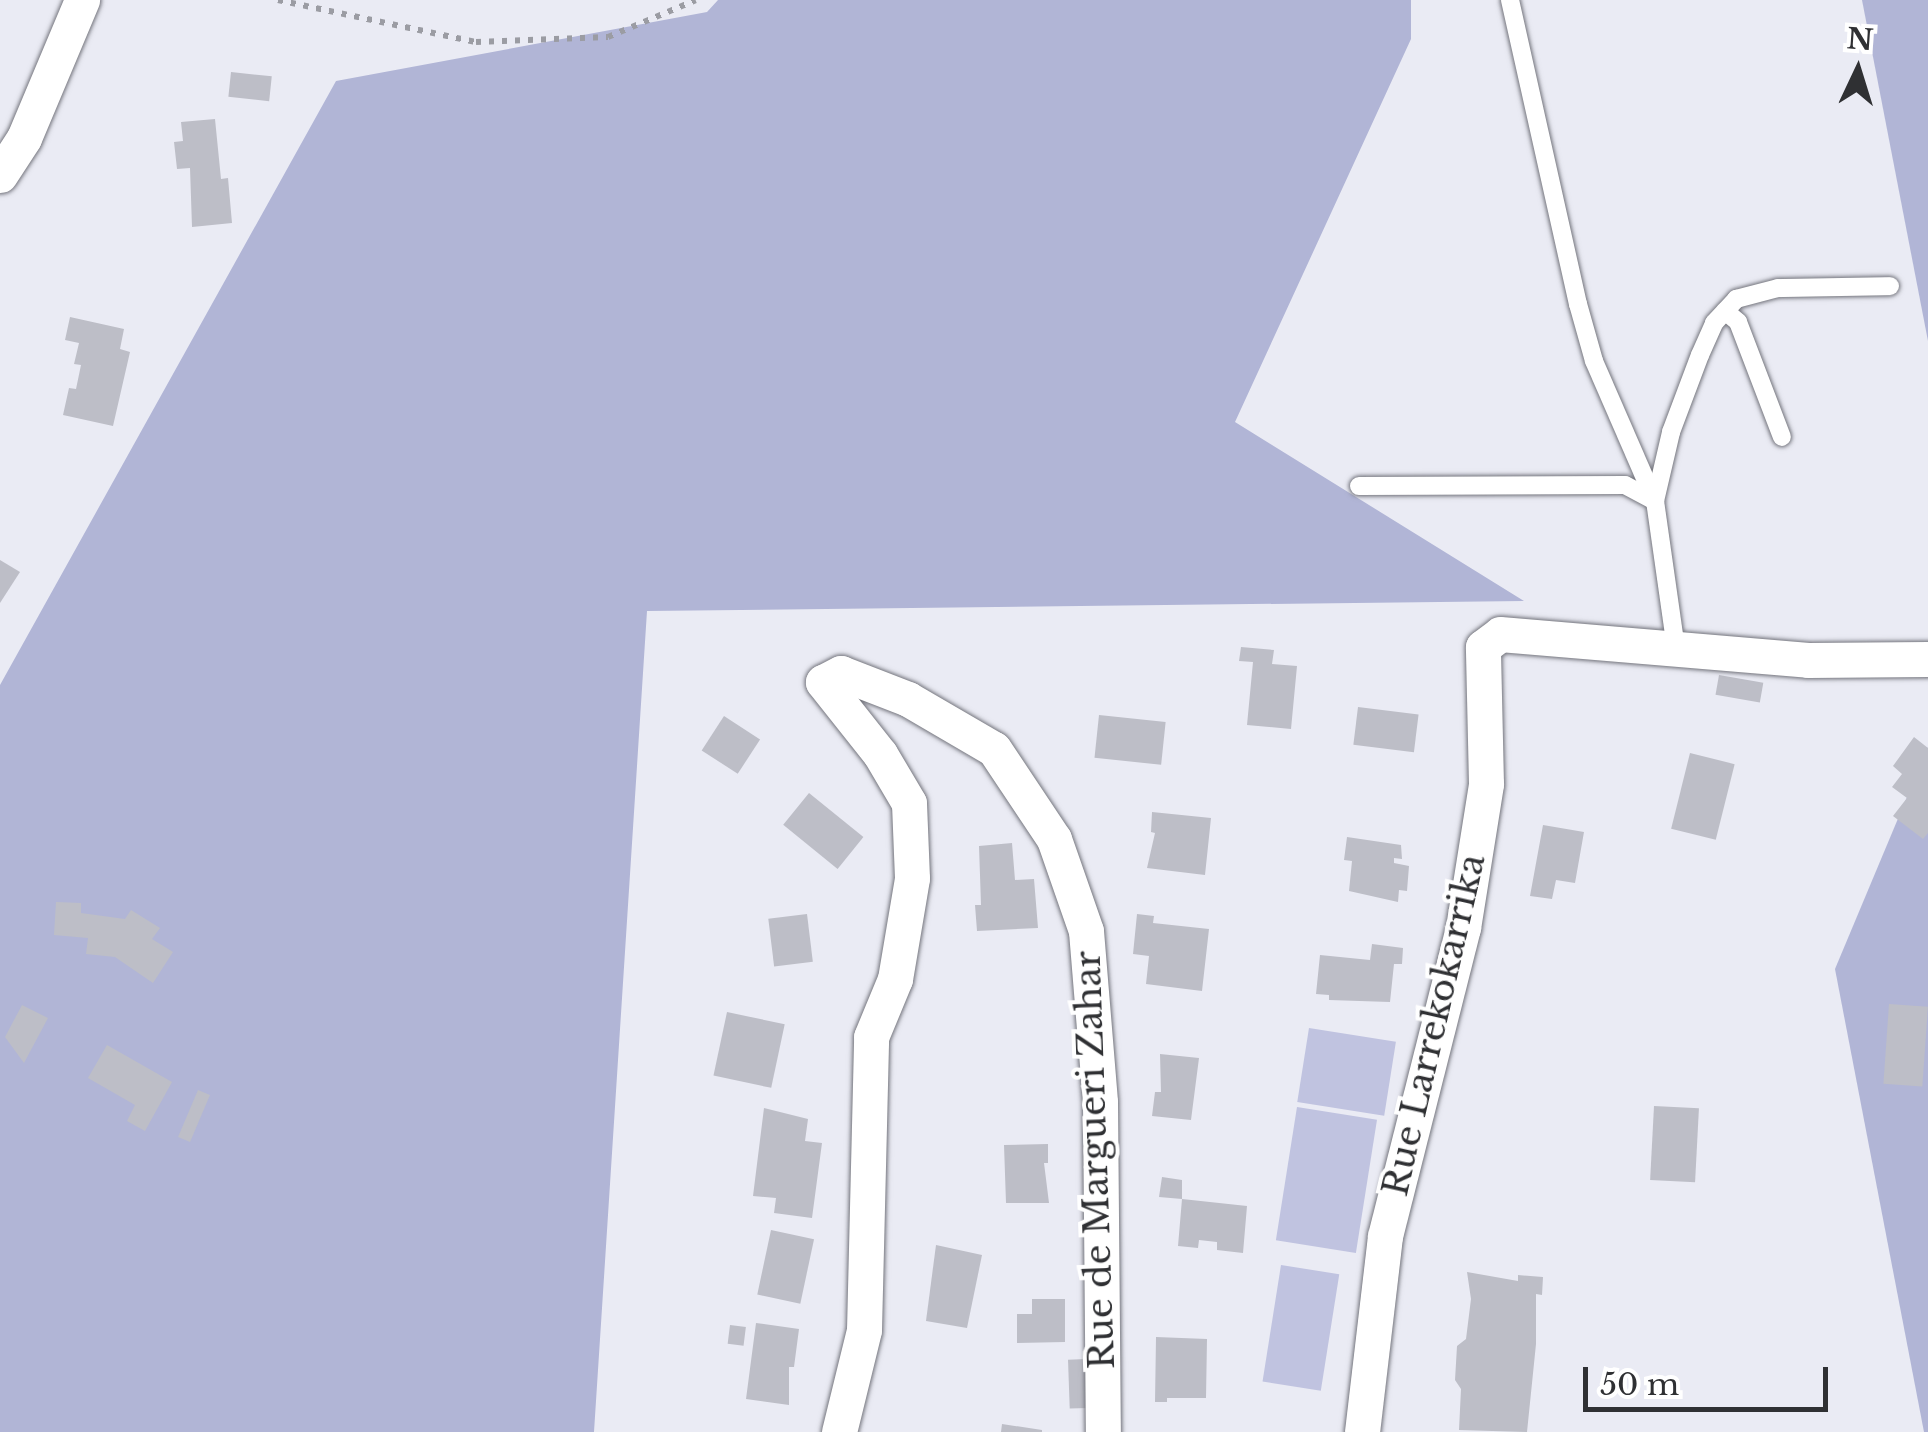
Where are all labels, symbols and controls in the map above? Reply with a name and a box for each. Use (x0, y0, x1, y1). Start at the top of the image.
north arrow (1808, 20, 1908, 120)
text: N (1846, 21, 1874, 58)
street label: Rue Larrekokarrika (1374, 850, 1494, 1200)
street label: Rue de Margueri Zahar (1067, 950, 1123, 1370)
scale bar (1588, 1347, 1833, 1409)
text: 50 m (1600, 1366, 1679, 1403)

